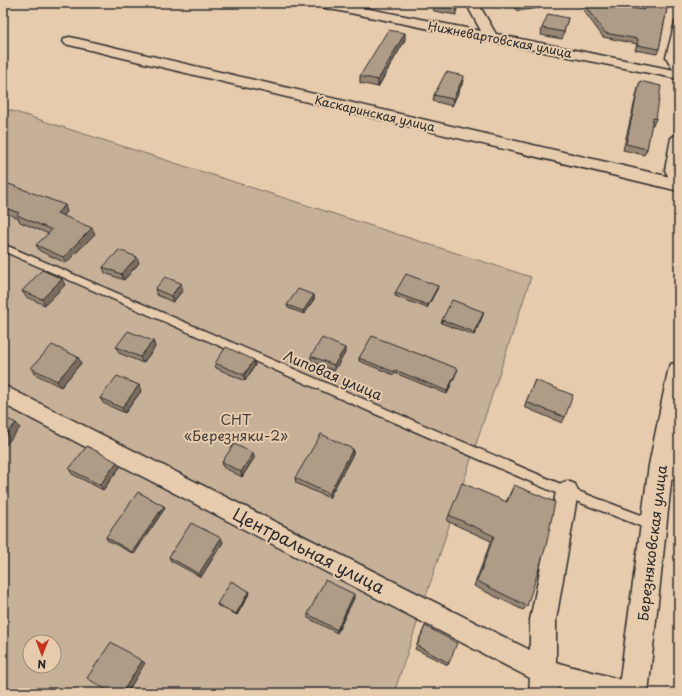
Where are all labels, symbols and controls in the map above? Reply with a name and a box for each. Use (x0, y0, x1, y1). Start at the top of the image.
street label: Нижневартовская улица (426, 16, 574, 62)
street label: Каскаринская улица (313, 90, 437, 136)
street label: Липовая улица (280, 345, 386, 405)
park label: СНТ «Березняки-2» (184, 409, 288, 446)
street label: Березняковская улица (632, 464, 672, 622)
street label: Центральная улица (228, 500, 390, 600)
north arrow (22, 634, 62, 674)
text: N (37, 656, 46, 673)

